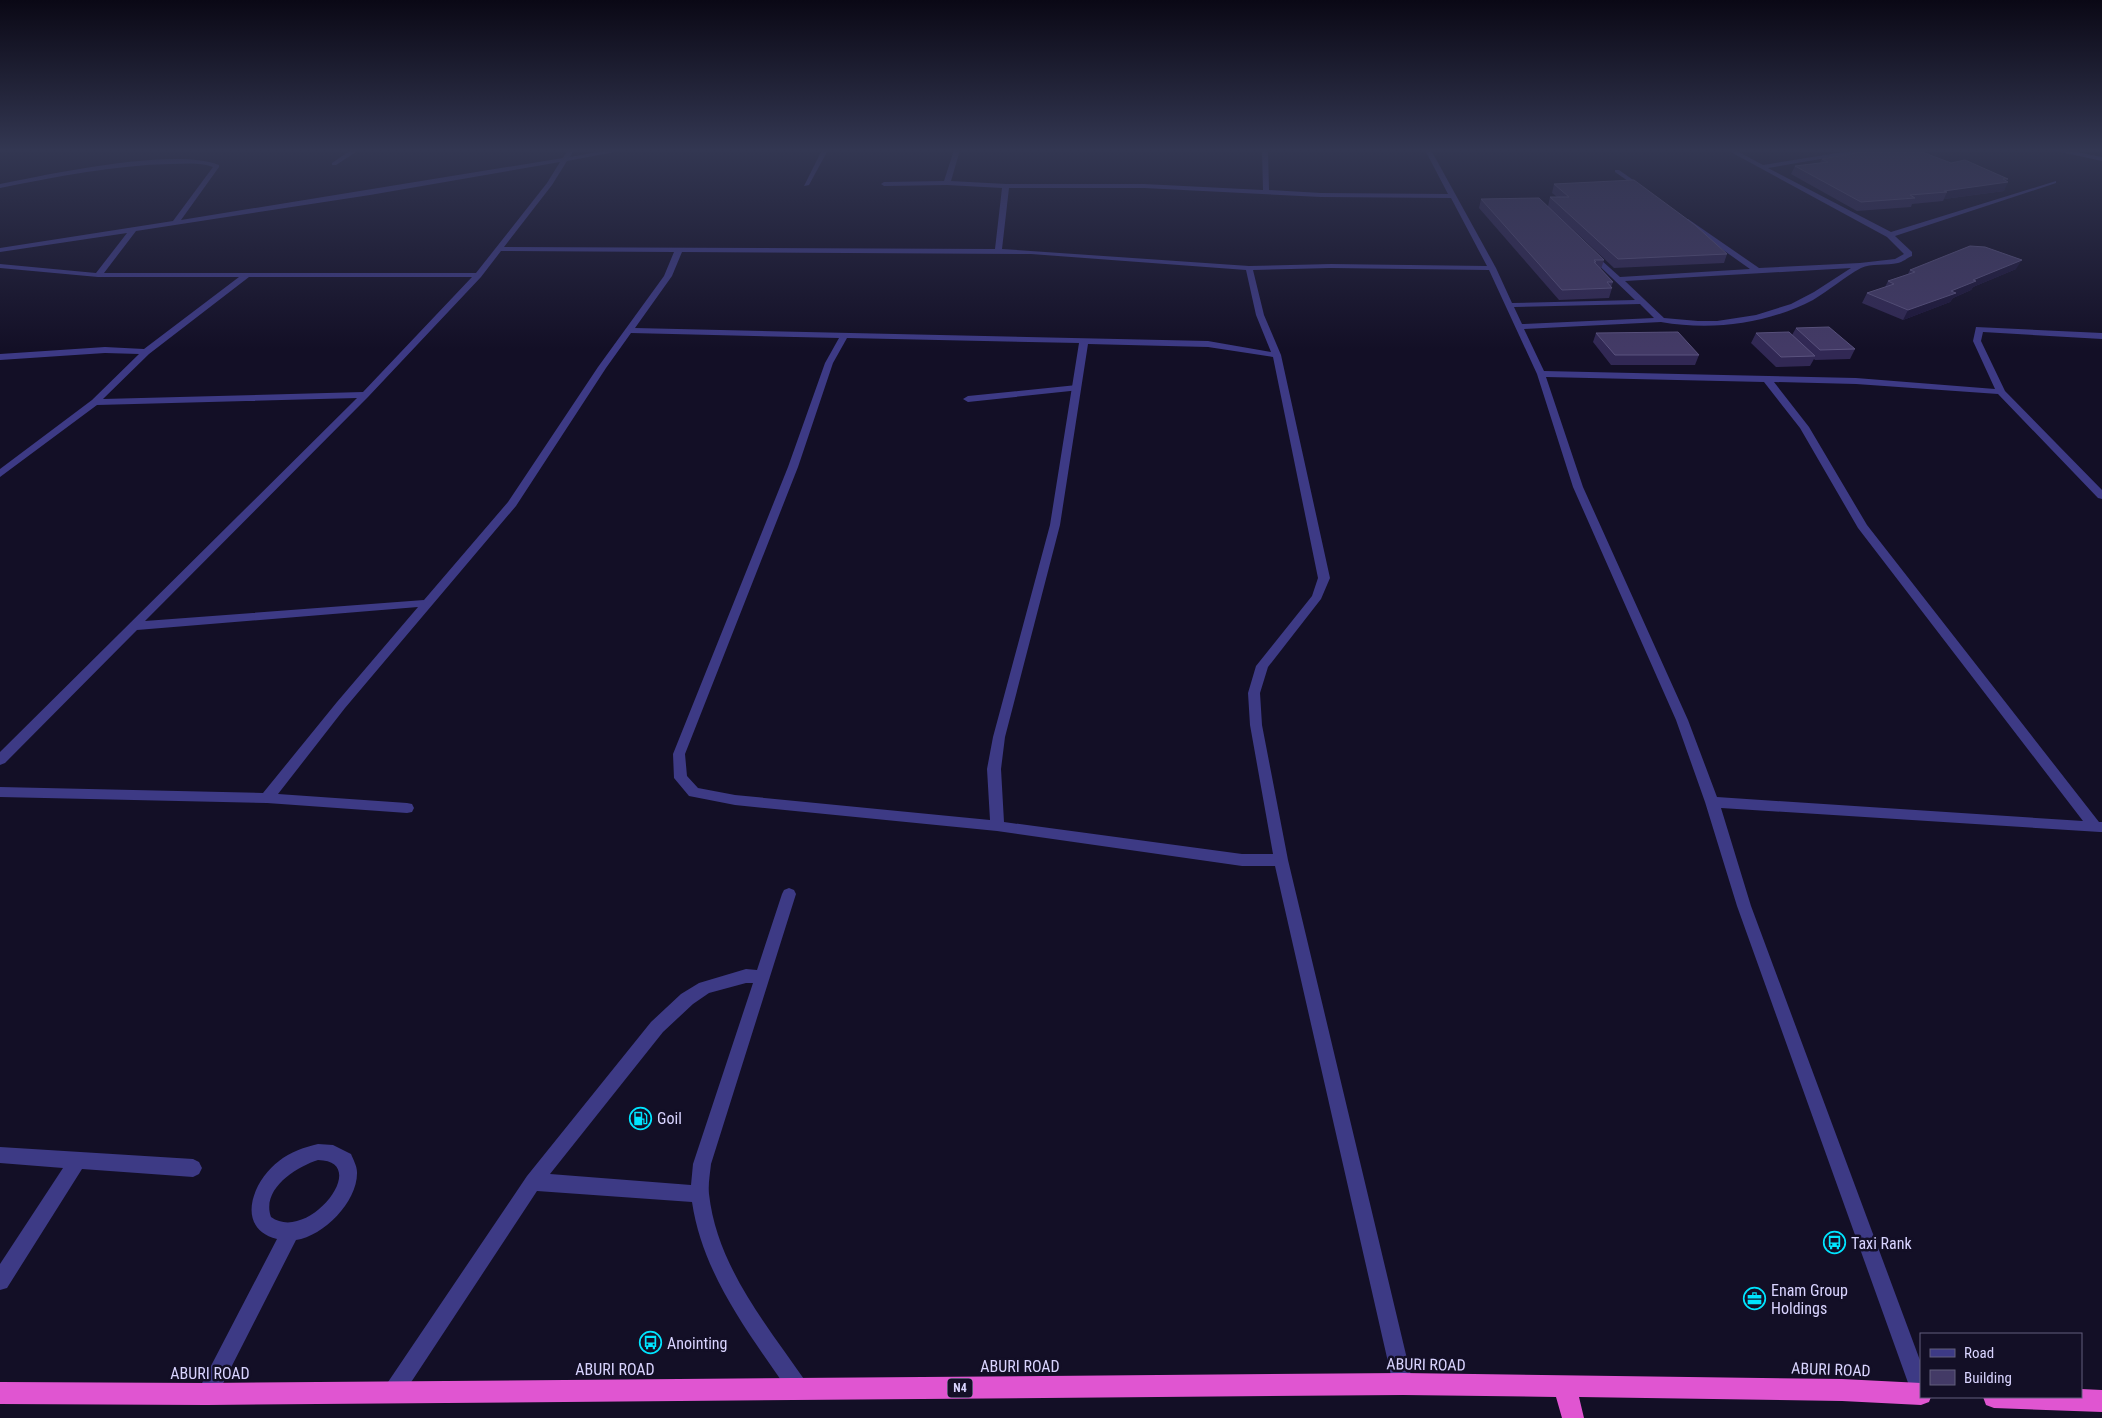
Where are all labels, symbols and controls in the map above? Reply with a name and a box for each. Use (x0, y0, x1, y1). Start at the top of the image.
fuel station icon: Goil (629, 1106, 653, 1130)
place label: Goil (657, 1109, 682, 1128)
bus stop icon: Taxi Rank (1823, 1231, 1847, 1255)
place label: Taxi Rank (1851, 1234, 1912, 1253)
place label: Enam Group Holdings (1771, 1281, 1848, 1318)
office icon: Enam Group Holdings (1743, 1287, 1767, 1311)
bus stop icon: Anointing (639, 1331, 663, 1355)
legend (1920, 1333, 2082, 1398)
place label: Anointing (667, 1334, 727, 1353)
text: Road (1964, 1344, 1994, 1362)
street label: ABURI ROAD (1386, 1354, 1466, 1375)
street label: ABURI ROAD (980, 1357, 1060, 1376)
street label: ABURI ROAD (1791, 1359, 1871, 1380)
street label: ABURI ROAD (575, 1360, 655, 1379)
street label: ABURI ROAD (170, 1364, 250, 1383)
text: Building (1964, 1369, 2012, 1387)
road number: N4 (948, 1379, 972, 1398)

